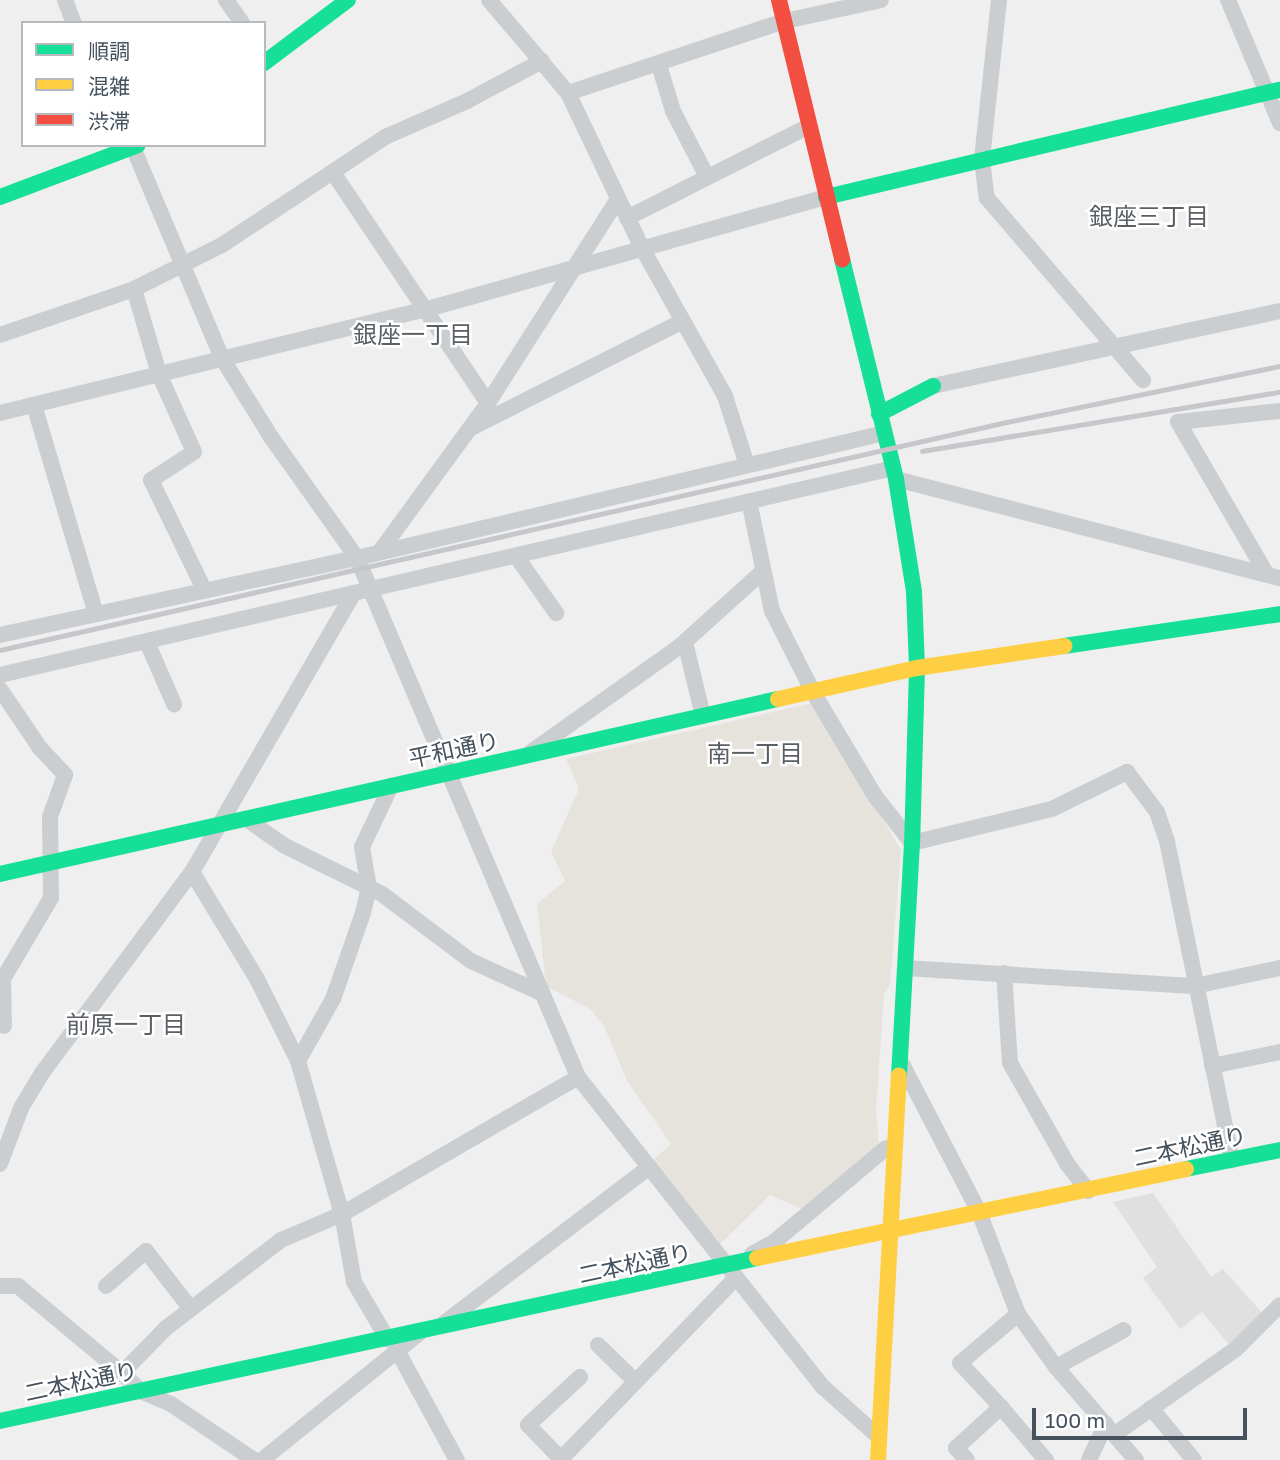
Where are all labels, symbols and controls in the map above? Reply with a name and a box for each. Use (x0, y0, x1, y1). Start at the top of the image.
legend (21, 21, 266, 147)
text: 順調 (88, 38, 130, 64)
text: 混雑 (88, 73, 130, 99)
text: 渋滞 (88, 108, 130, 134)
district label: 銀座三丁目 (1089, 202, 1209, 230)
district label: 銀座一丁目 (353, 320, 473, 348)
street label: 平和通り (406, 726, 502, 772)
district label: 南一丁目 (707, 739, 803, 767)
district label: 前原一丁目 (66, 1010, 186, 1038)
street label: 二本松通り (1131, 1121, 1249, 1171)
street label: 二本松通り (576, 1238, 694, 1288)
street label: 二本松通り (22, 1356, 140, 1406)
scale bar (1035, 1394, 1250, 1438)
text: 100 m (1045, 1407, 1105, 1433)

